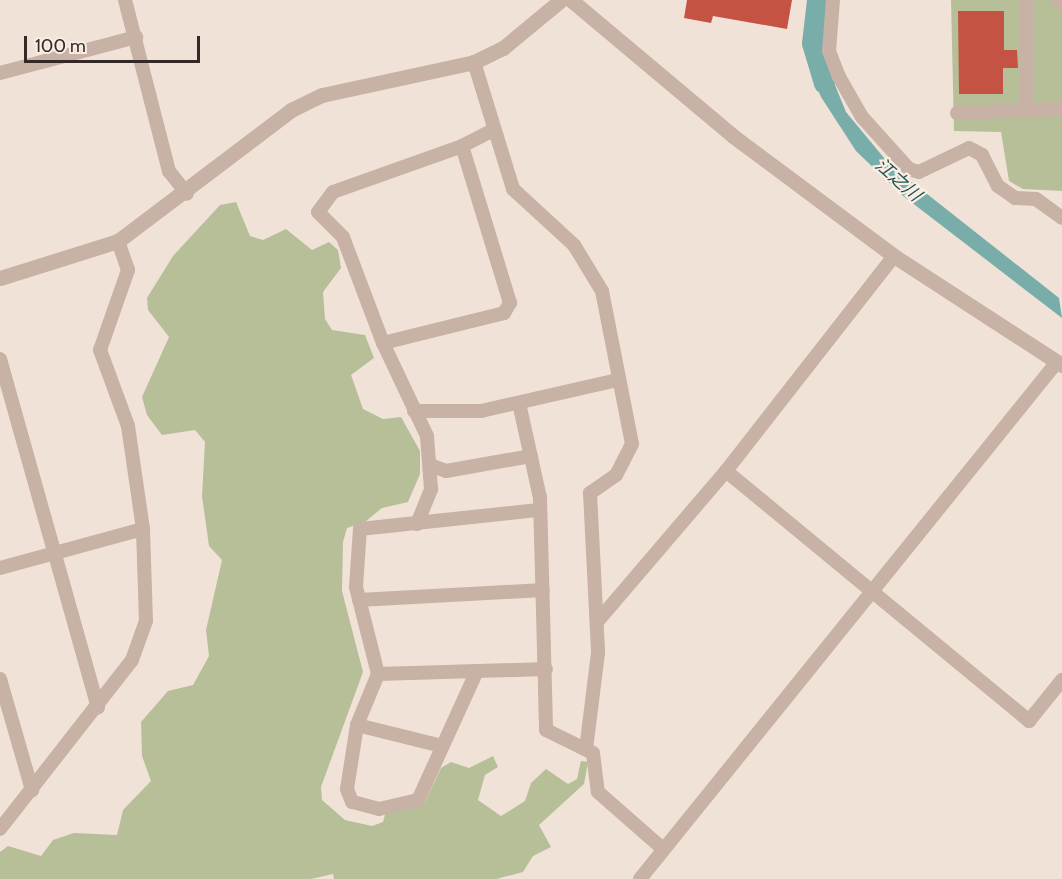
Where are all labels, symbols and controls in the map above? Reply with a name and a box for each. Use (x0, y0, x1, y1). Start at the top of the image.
scale bar (27, 24, 202, 62)
text: 100 m (35, 35, 86, 57)
water label: 江之川 (871, 154, 925, 206)

